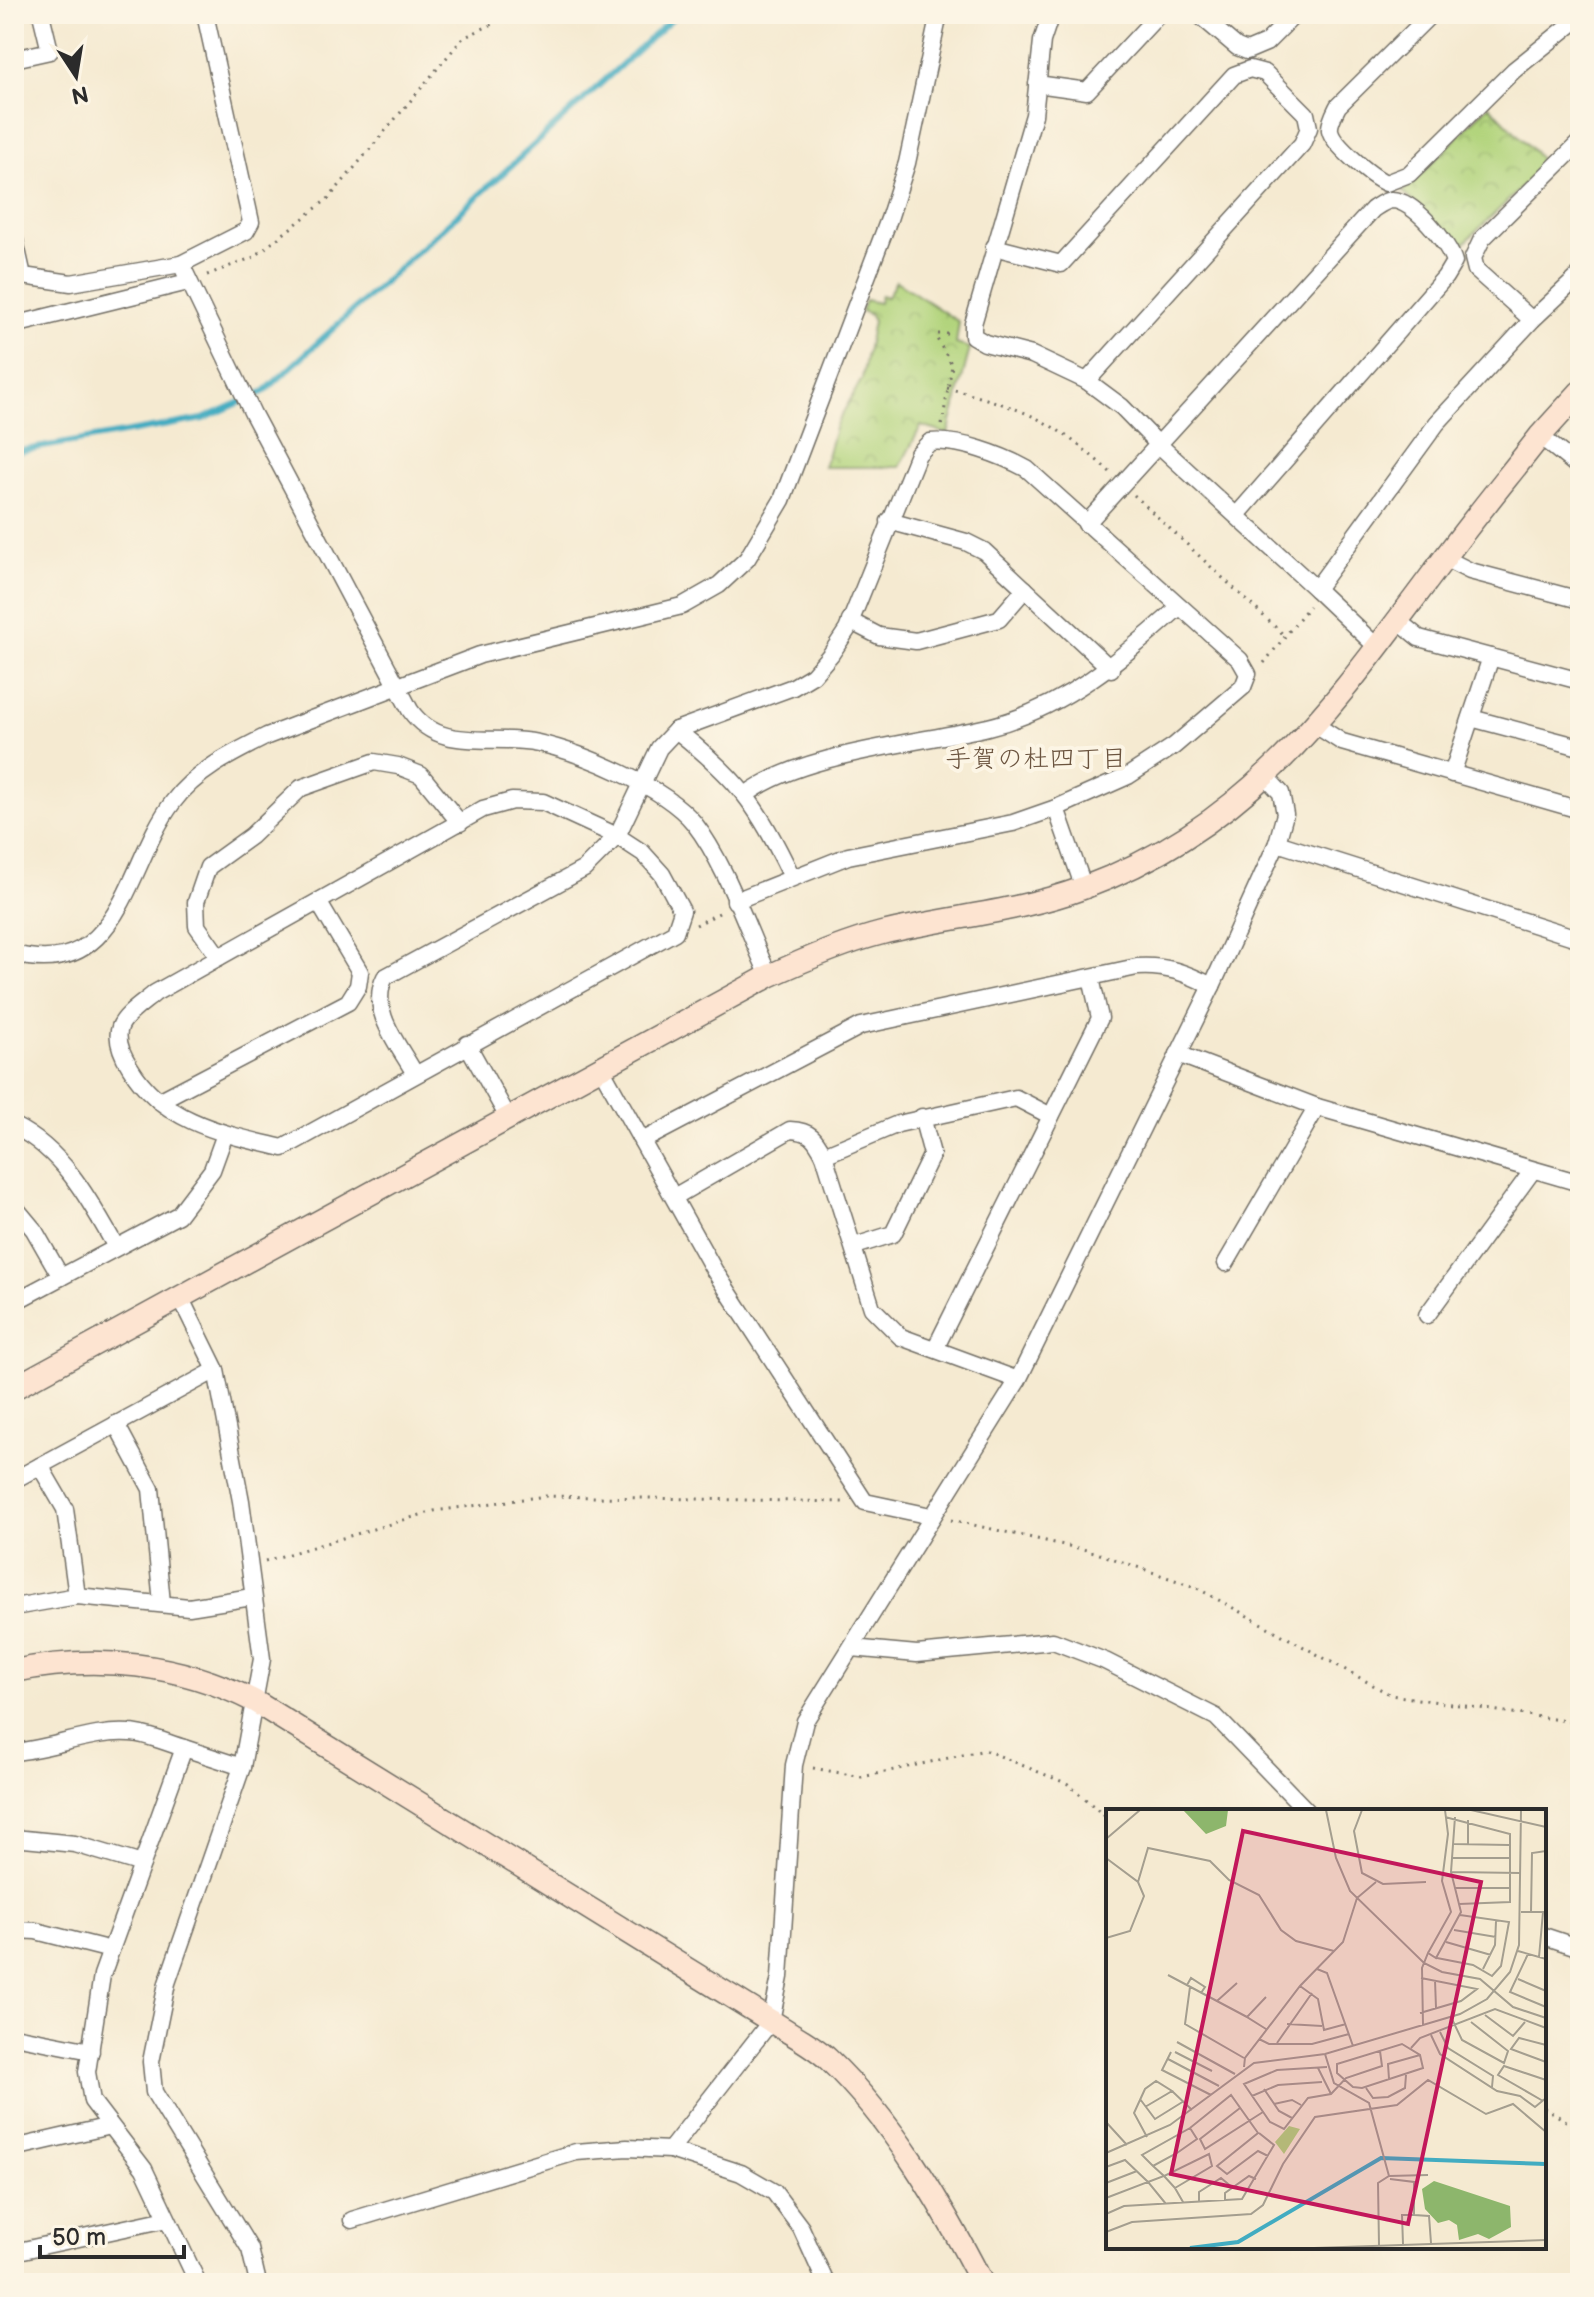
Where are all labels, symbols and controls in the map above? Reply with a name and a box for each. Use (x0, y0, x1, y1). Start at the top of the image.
north arrow (36, 36, 116, 116)
text: N (69, 79, 91, 109)
district label: 手賀の杜四丁目 (945, 744, 1127, 775)
inset map (1106, 1809, 1546, 2249)
scale bar (40, 2209, 184, 2259)
text: 50 m (52, 2223, 106, 2252)

